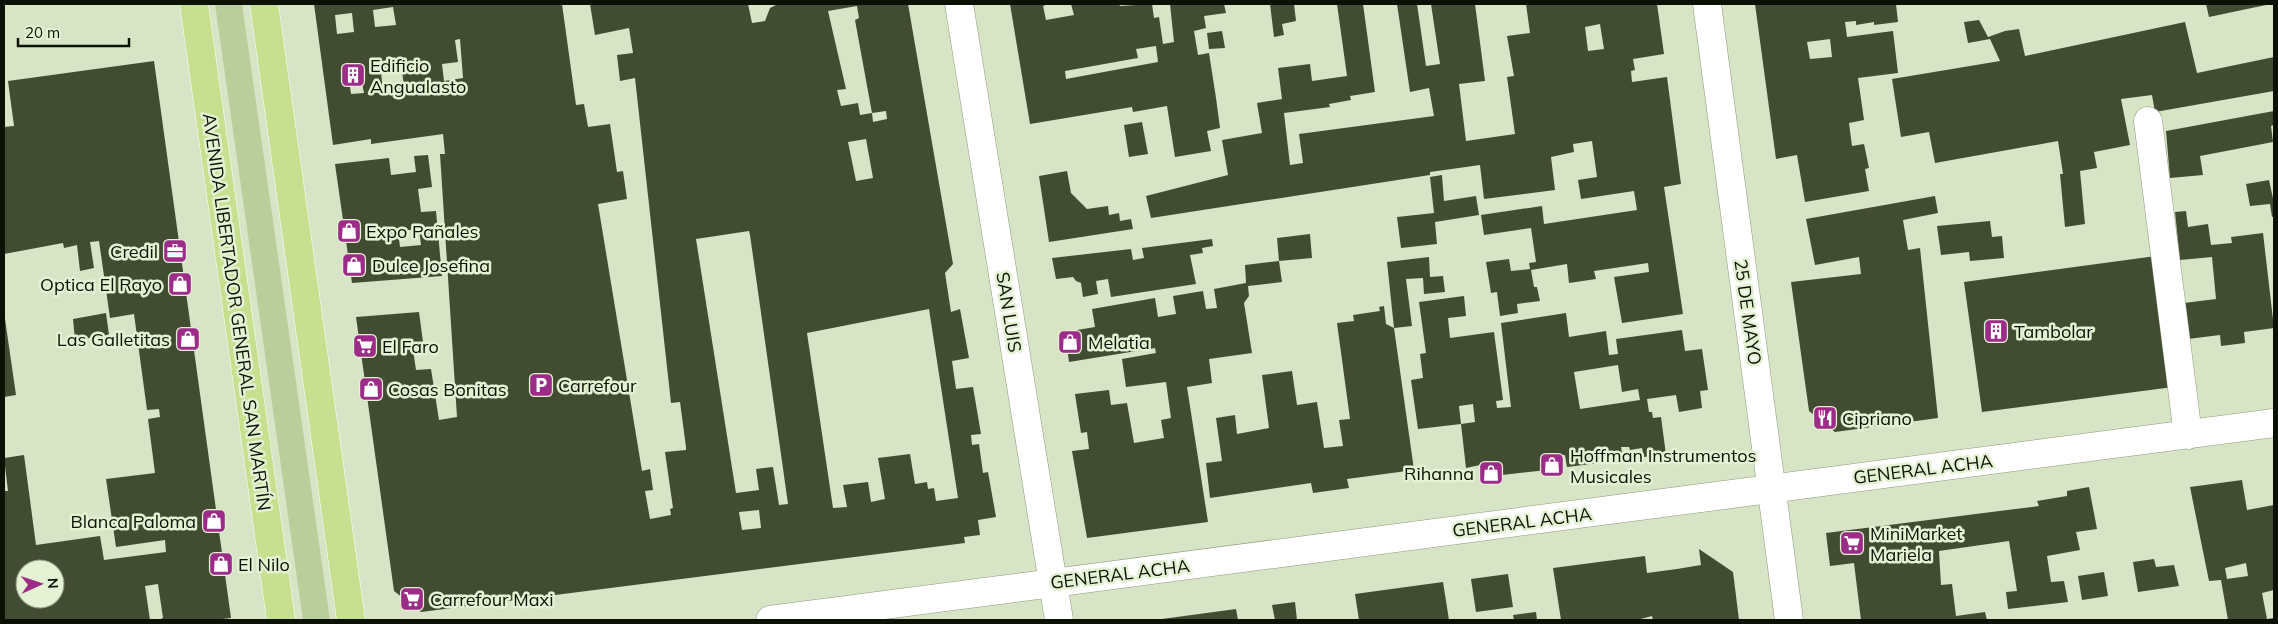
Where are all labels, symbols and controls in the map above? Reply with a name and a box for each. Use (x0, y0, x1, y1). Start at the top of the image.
scale bar (18, 15, 129, 47)
text: 20 m (25, 23, 60, 42)
place label: Edificio Angualasto (370, 54, 466, 98)
building icon: Edificio Angualasto (340, 62, 366, 88)
street label: AVENIDA LIBERTADOR GENERAL SAN MARTÍN (198, 112, 276, 512)
shop icon: Expo Pañales (336, 218, 362, 244)
place label: Expo Pañales (366, 220, 478, 243)
office icon: Credil (162, 238, 188, 264)
place label: Credil (110, 240, 158, 263)
shop icon: Dulce Josefina (341, 252, 367, 278)
place label: Dulce Josefina (372, 254, 490, 277)
street label: 25 DE MAYO (1729, 258, 1767, 366)
street label: SAN LUIS (991, 270, 1027, 354)
shop icon: Optica El Rayo (167, 271, 193, 297)
place label: Optica El Rayo (40, 273, 162, 296)
building icon: Tambolar (1983, 318, 2009, 344)
place label: Tambolar (2014, 320, 2093, 343)
shop icon: Las Galletitas (175, 326, 201, 352)
place label: Las Galletitas (57, 328, 170, 351)
shop icon: Melatia (1057, 329, 1083, 355)
place label: Melatia (1088, 331, 1150, 354)
supermarket icon: El Faro (352, 333, 378, 359)
place label: El Faro (382, 335, 439, 358)
parking icon: Carrefour (528, 372, 554, 398)
place label: Carrefour (558, 374, 637, 397)
shop icon: Cosas Bonitas (358, 376, 384, 402)
place label: Cosas Bonitas (388, 378, 507, 401)
restaurant icon: Cipriano (1812, 405, 1838, 431)
place label: Cipriano (1842, 407, 1912, 430)
place label: Hoffman Instrumentos Musicales (1570, 444, 1757, 488)
street label: GENERAL ACHA (1852, 449, 1994, 489)
shop icon: Hoffman Instrumentos Musicales (1539, 452, 1565, 478)
shop icon: Rihanna (1478, 460, 1504, 486)
place label: Rihanna (1404, 462, 1474, 485)
street label: GENERAL ACHA (1451, 502, 1593, 542)
shop icon: Blanca Paloma (201, 508, 227, 534)
place label: Blanca Paloma (71, 510, 196, 533)
place label: MiniMarket Mariela (1870, 522, 1962, 566)
supermarket icon: MiniMarket Mariela (1839, 530, 1865, 556)
shop icon: El Nilo (208, 551, 234, 577)
place label: El Nilo (238, 553, 290, 576)
street label: GENERAL ACHA (1049, 554, 1191, 594)
north arrow (15, 559, 65, 609)
text: N (44, 578, 62, 589)
supermarket icon: Carrefour Maxi (399, 586, 425, 612)
place label: Carrefour Maxi (430, 588, 553, 611)

